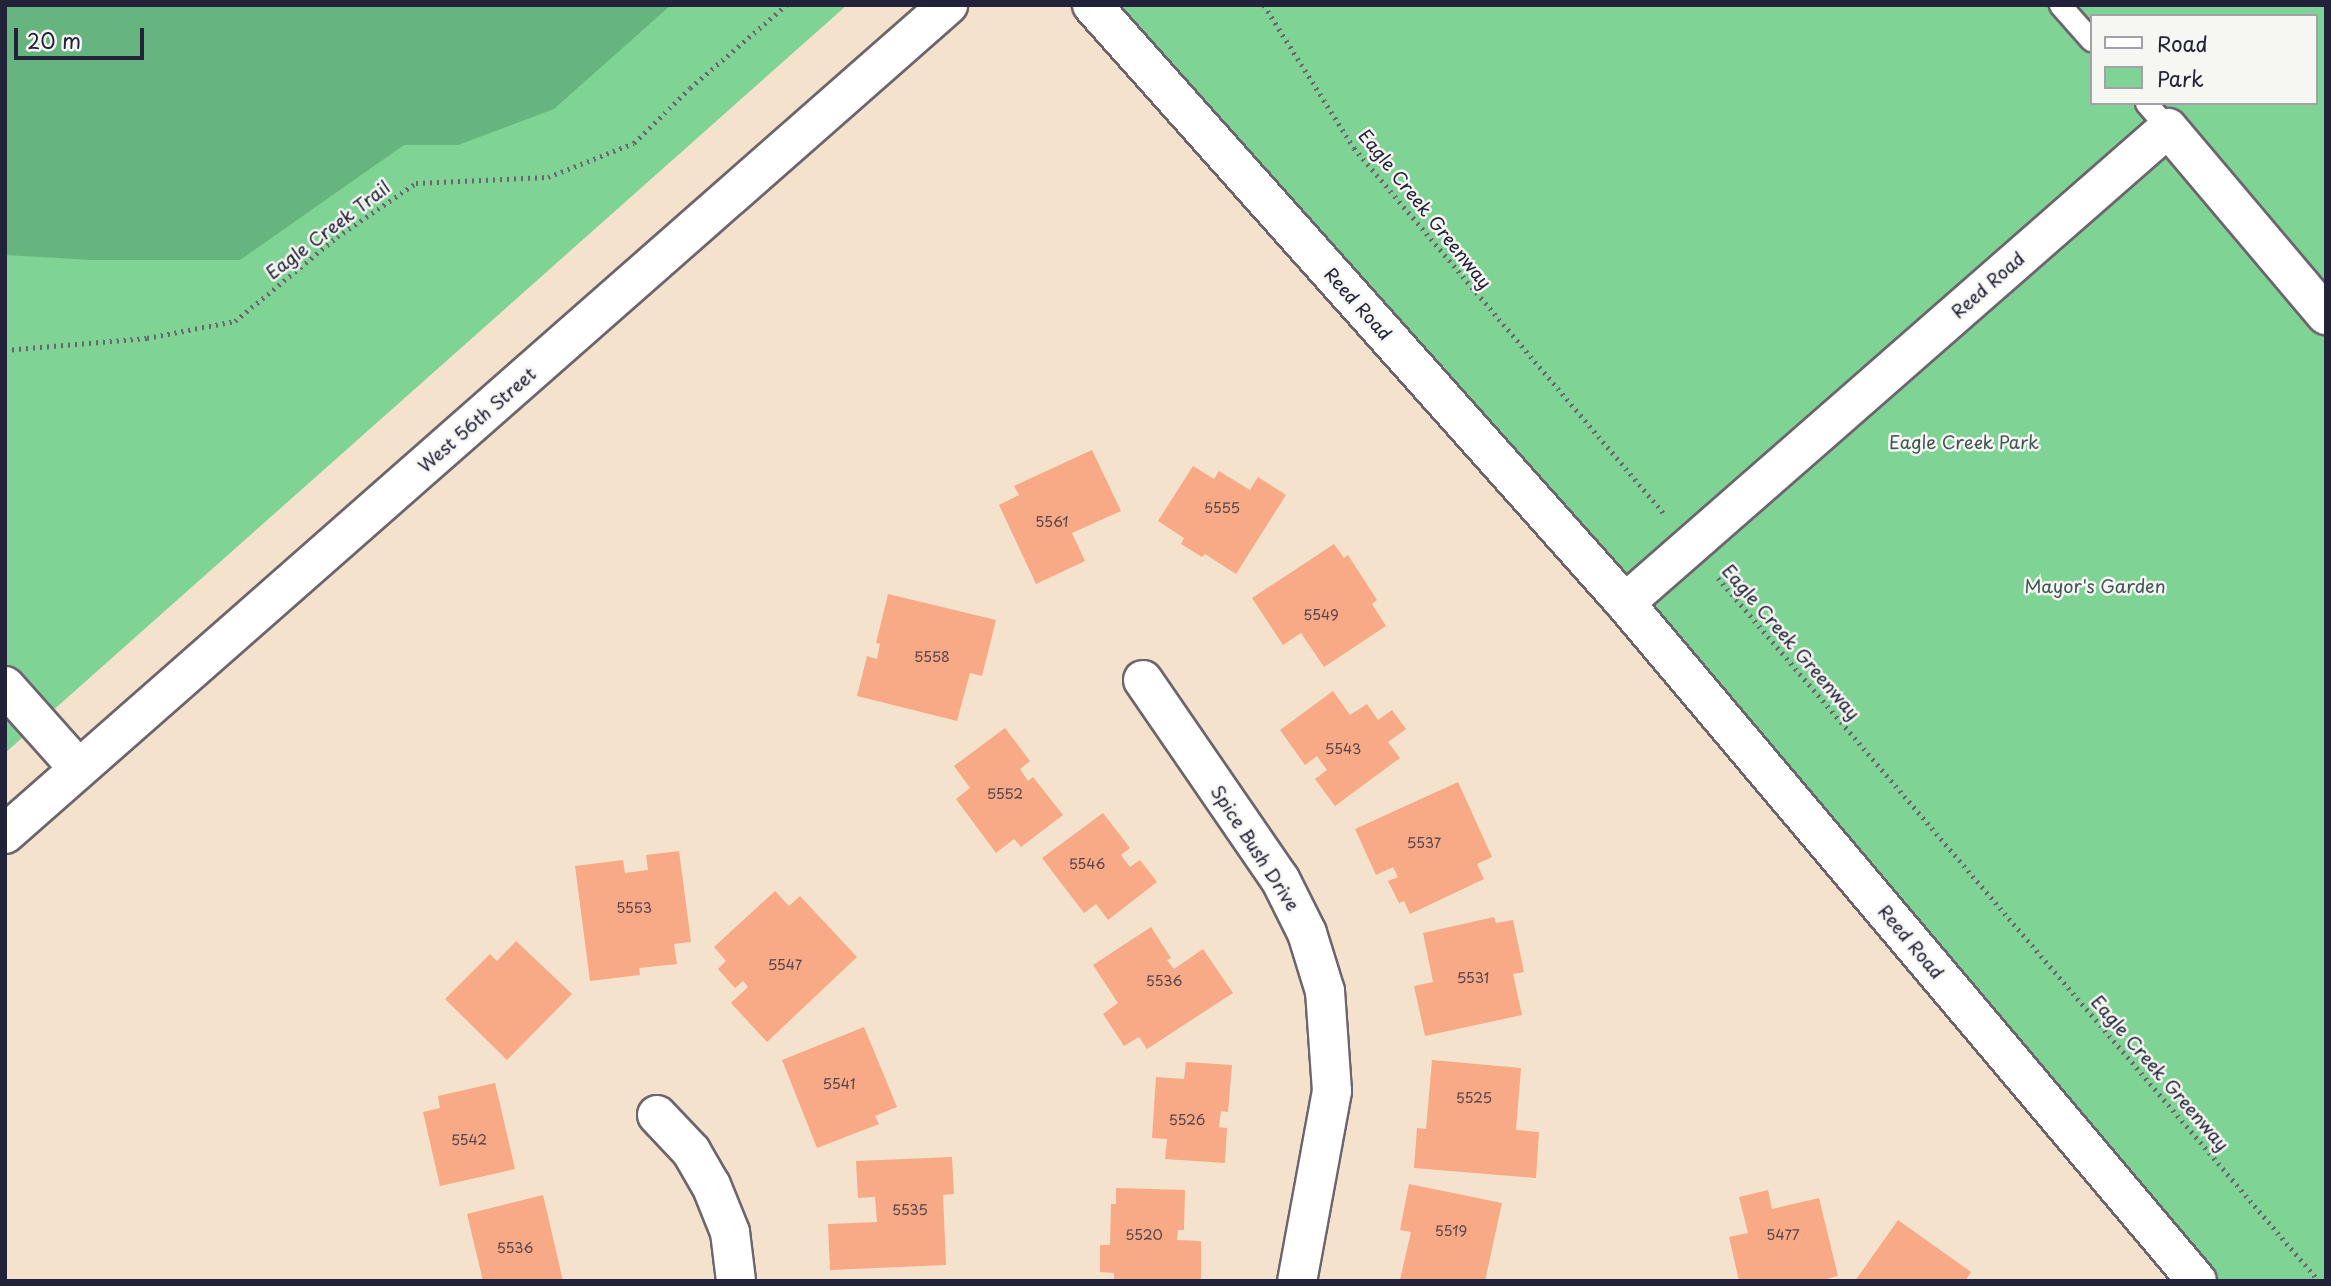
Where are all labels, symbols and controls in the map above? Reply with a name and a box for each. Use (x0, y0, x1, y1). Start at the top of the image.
scale bar (18, 14, 147, 58)
legend (2090, 14, 2317, 105)
text: 20 m (27, 24, 81, 56)
text: Road (2157, 27, 2208, 59)
text: Park (2157, 62, 2204, 94)
street label: Eagle Creek Greenway (1353, 124, 1497, 294)
street label: Eagle Creek Trail (261, 176, 395, 284)
street label: Reed Road (1947, 247, 2029, 323)
street label: Reed Road (1320, 263, 1396, 345)
street label: West 56th Street (413, 363, 541, 477)
park label: Eagle Creek Park (1888, 431, 2040, 453)
house number: 5555 (1204, 500, 1240, 516)
house number: 5561 (1035, 514, 1069, 530)
street label: Eagle Creek Greenway (1717, 559, 1865, 725)
park label: Mayor's Garden (2025, 575, 2165, 597)
house number: 5549 (1303, 607, 1339, 623)
house number: 5558 (914, 649, 950, 665)
house number: 5543 (1325, 741, 1361, 757)
street label: Spice Bush Drive (1206, 781, 1304, 915)
house number: 5552 (987, 786, 1023, 802)
house number: 5537 (1407, 835, 1441, 851)
house number: 5546 (1069, 856, 1105, 872)
house number: 5553 (616, 900, 652, 916)
street label: Reed Road (1873, 900, 1949, 984)
house number: 5547 (768, 957, 802, 973)
house number: 5531 (1457, 970, 1489, 986)
house number: 5536 (1146, 973, 1182, 989)
street label: Eagle Creek Greenway (2086, 990, 2234, 1156)
house number: 5541 (823, 1076, 855, 1092)
house number: 5525 (1456, 1090, 1492, 1106)
house number: 5526 (1169, 1112, 1205, 1128)
house number: 5542 (451, 1132, 487, 1148)
house number: 5535 (892, 1202, 928, 1218)
house number: 5519 (1435, 1223, 1467, 1239)
house number: 5520 (1125, 1227, 1163, 1243)
house number: 5477 (1766, 1227, 1800, 1243)
house number: 5536 (497, 1240, 533, 1256)

